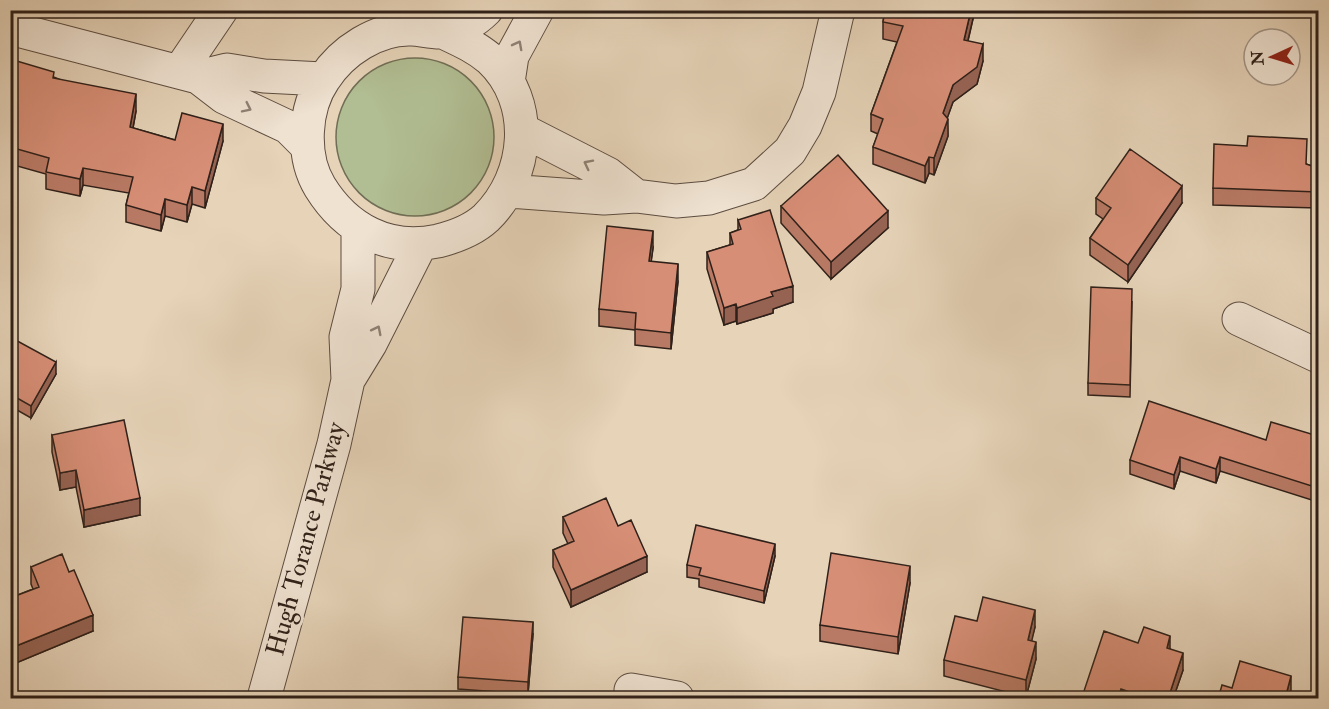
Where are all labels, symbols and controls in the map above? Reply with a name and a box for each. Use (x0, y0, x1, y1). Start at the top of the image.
north arrow (1242, 27, 1302, 87)
one-way arrow (511, 40, 522, 51)
text: N (1248, 49, 1269, 67)
one-way arrow (240, 101, 251, 112)
one-way arrow (583, 160, 594, 171)
one-way arrow (370, 325, 381, 336)
street label: Hugh Torance Parkway (259, 418, 353, 659)

